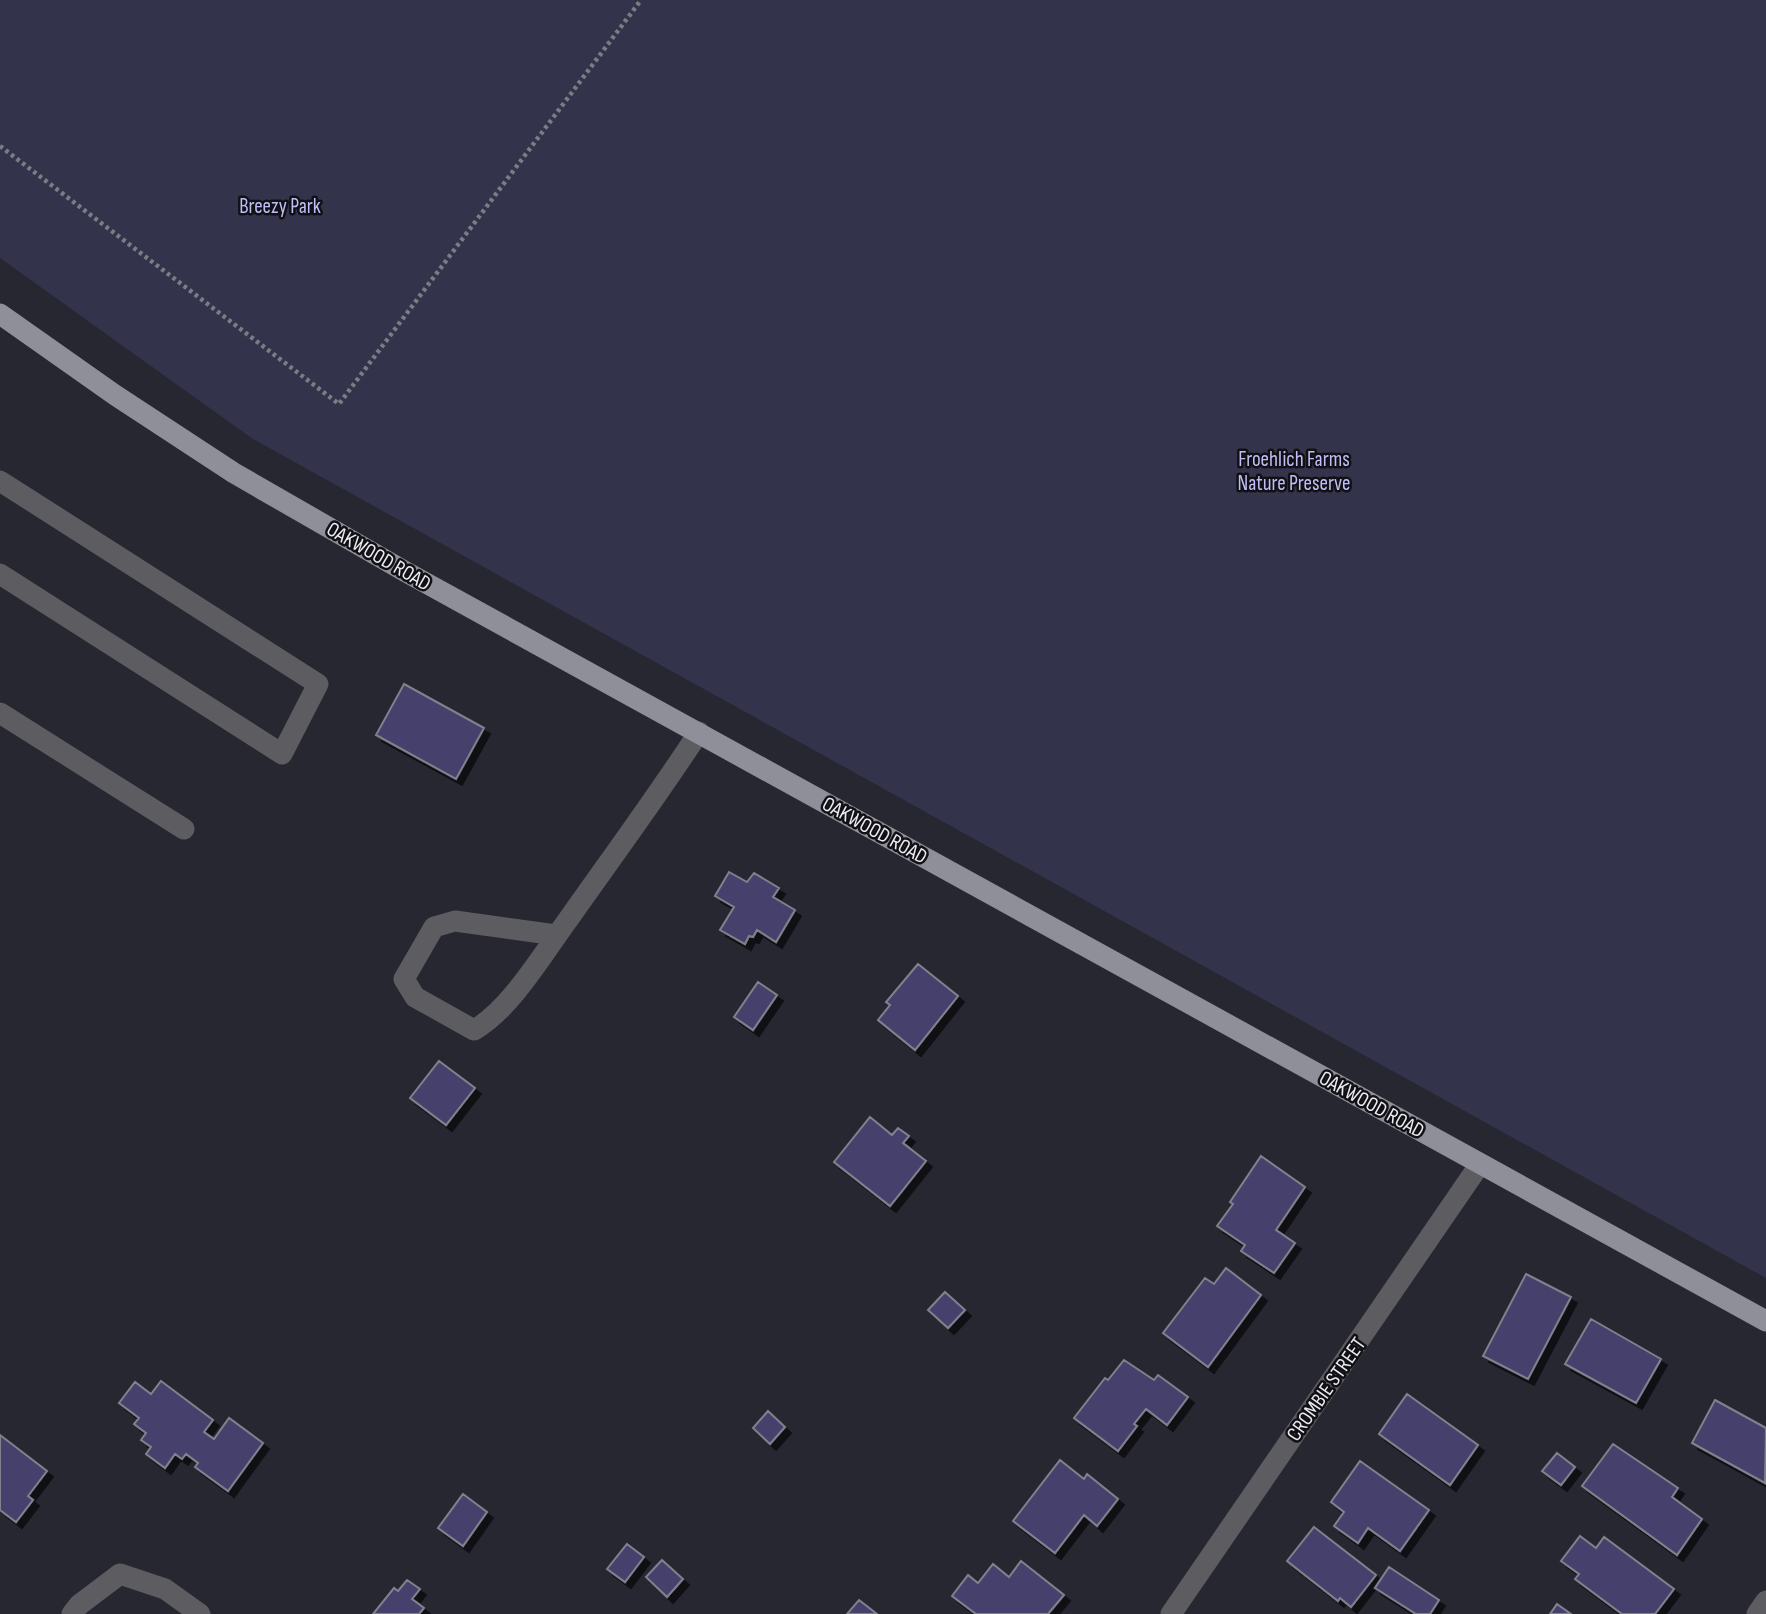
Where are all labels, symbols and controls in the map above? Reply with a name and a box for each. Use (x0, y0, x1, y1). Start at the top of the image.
park label: Breezy Park (239, 194, 321, 219)
park label: Froehlich Farms Nature Preserve (1237, 447, 1351, 496)
street label: OAKWOOD ROAD (322, 517, 435, 596)
street label: OAKWOOD ROAD (818, 791, 932, 870)
street label: OAKWOOD ROAD (1315, 1065, 1429, 1144)
street label: CROMBIE STREET (1281, 1332, 1372, 1446)

